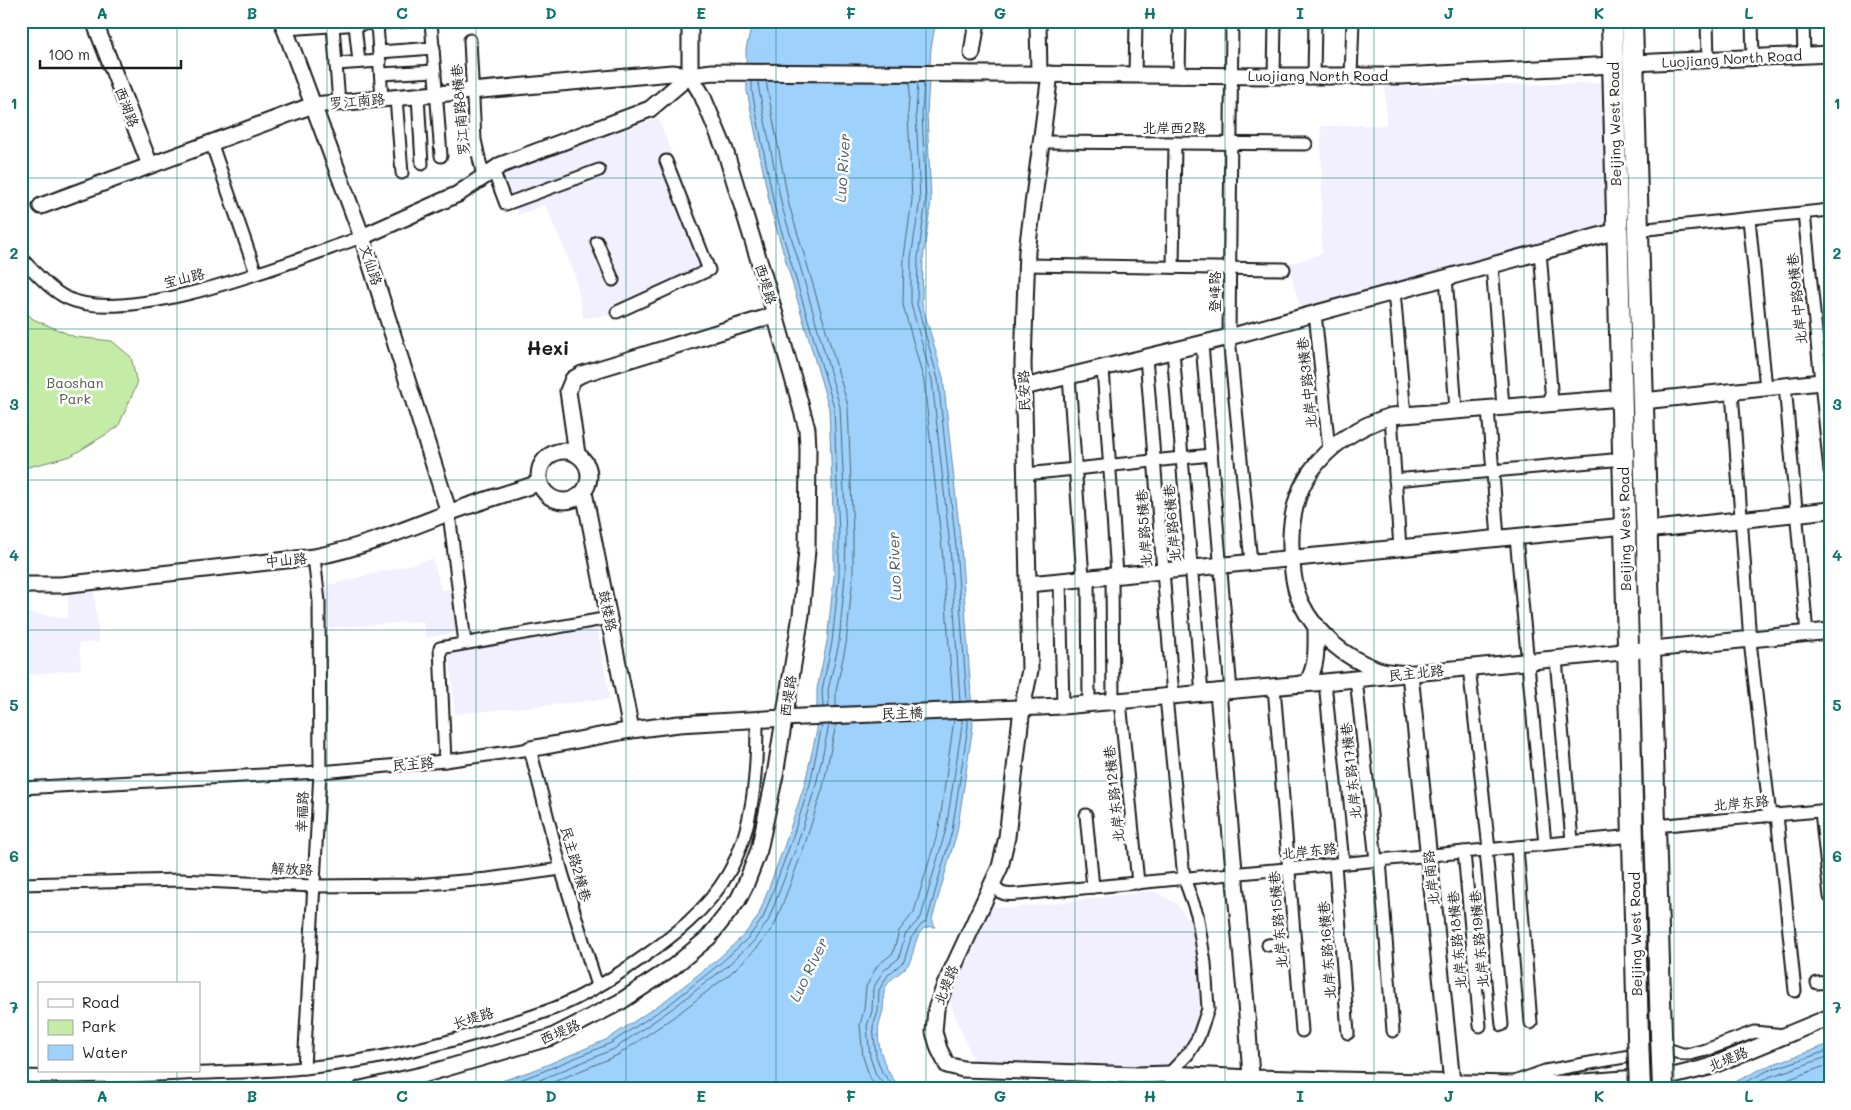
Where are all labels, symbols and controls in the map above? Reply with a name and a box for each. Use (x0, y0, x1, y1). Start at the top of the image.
text: A (96, 2, 108, 23)
text: B (247, 2, 257, 23)
text: C (396, 2, 408, 23)
text: D (545, 2, 557, 23)
text: E (696, 2, 706, 23)
text: F (846, 2, 856, 23)
text: G (994, 2, 1006, 23)
text: H (1144, 2, 1156, 23)
text: I (1296, 2, 1304, 23)
text: J (1444, 2, 1454, 23)
text: K (1594, 2, 1604, 23)
text: L (1744, 2, 1754, 23)
scale bar (40, 38, 181, 70)
text: 100 m (48, 44, 90, 64)
street label: Luojiang North Road (1661, 45, 1803, 72)
street label: 罗江南路8横巷 (446, 62, 473, 157)
street label: Beijing West Road (1604, 62, 1625, 186)
street label: Luojiang North Road (1248, 66, 1388, 85)
street label: 西湖路 (111, 84, 144, 130)
street label: 罗江南路 (328, 89, 386, 112)
text: 1 (10, 92, 18, 113)
text: 1 (1833, 92, 1841, 113)
street label: 北岸西2路 (1142, 118, 1206, 137)
water label: Luo River (830, 132, 854, 203)
text: 2 (10, 242, 19, 263)
street label: 文仙路 (356, 242, 387, 288)
text: 2 (1833, 242, 1842, 263)
street label: 北岸中路9橫巷 (1782, 251, 1811, 346)
street label: 西堤路 (751, 261, 782, 307)
street label: 宝山路 (161, 263, 207, 292)
street label: 登峰路 (1205, 271, 1224, 313)
district label: Hexi (526, 335, 570, 360)
street label: 北岸中路3横巷 (1292, 335, 1321, 430)
street label: 民安路 (1013, 370, 1034, 412)
park label: Baoshan Park (47, 373, 103, 408)
text: 3 (9, 393, 19, 414)
text: 3 (1832, 393, 1842, 414)
street label: Beijing West Road (1614, 467, 1635, 591)
street label: 北岸路6橫巷 (1159, 482, 1184, 563)
street label: 北岸路5橫巷 (1131, 487, 1156, 568)
water label: Luo River (883, 531, 905, 601)
text: 4 (9, 544, 19, 565)
text: 4 (1832, 544, 1842, 565)
street label: 中山路 (264, 548, 308, 571)
street label: 鼓楼路 (595, 588, 622, 633)
street label: 民主北路 (1387, 660, 1445, 685)
street label: 西堤路 (775, 674, 800, 718)
text: 5 (9, 694, 19, 715)
text: 5 (1832, 694, 1842, 715)
street label: 民主橋 (881, 702, 923, 723)
street label: 北岸东路17横巷 (1336, 720, 1365, 821)
street label: 北岸东路12横巷 (1099, 743, 1128, 844)
street label: 民主路 (391, 752, 435, 775)
street label: 幸福路 (291, 791, 312, 833)
street label: 北岸东路 (1712, 791, 1770, 814)
street label: 民主路2横巷 (557, 824, 597, 905)
street label: 北岸东路 (1280, 838, 1338, 863)
text: 6 (9, 845, 19, 866)
text: 6 (1832, 845, 1842, 866)
street label: 北岸南路 (1418, 849, 1443, 907)
street label: 解放路 (271, 858, 313, 879)
street label: 北岸东路15横巷 (1264, 869, 1291, 970)
street label: Beijing West Road (1625, 872, 1646, 996)
street label: 北岸东路19横巷 (1465, 888, 1492, 989)
street label: 北岸东路18横巷 (1443, 889, 1470, 990)
street label: 北岸东路16横巷 (1314, 899, 1339, 1000)
water label: Luo River (784, 934, 832, 1005)
street label: 北堤路 (929, 962, 962, 1008)
legend (38, 982, 200, 1072)
text: Road (82, 992, 119, 1012)
text: 7 (10, 996, 19, 1017)
text: 7 (1833, 996, 1842, 1017)
street label: 长堤路 (450, 1002, 496, 1033)
street label: 西堤路 (537, 1015, 583, 1048)
text: Park (82, 1016, 116, 1036)
text: Water (82, 1042, 128, 1062)
street label: 北堤路 (1705, 1042, 1751, 1075)
text: A (96, 1085, 108, 1106)
text: B (247, 1085, 257, 1106)
text: C (396, 1085, 408, 1106)
text: D (545, 1085, 557, 1106)
text: E (696, 1085, 706, 1106)
text: F (846, 1085, 856, 1106)
text: G (994, 1085, 1006, 1106)
text: H (1144, 1085, 1156, 1106)
text: I (1296, 1085, 1304, 1106)
text: J (1444, 1085, 1454, 1106)
text: K (1594, 1085, 1604, 1106)
text: L (1744, 1085, 1754, 1106)

